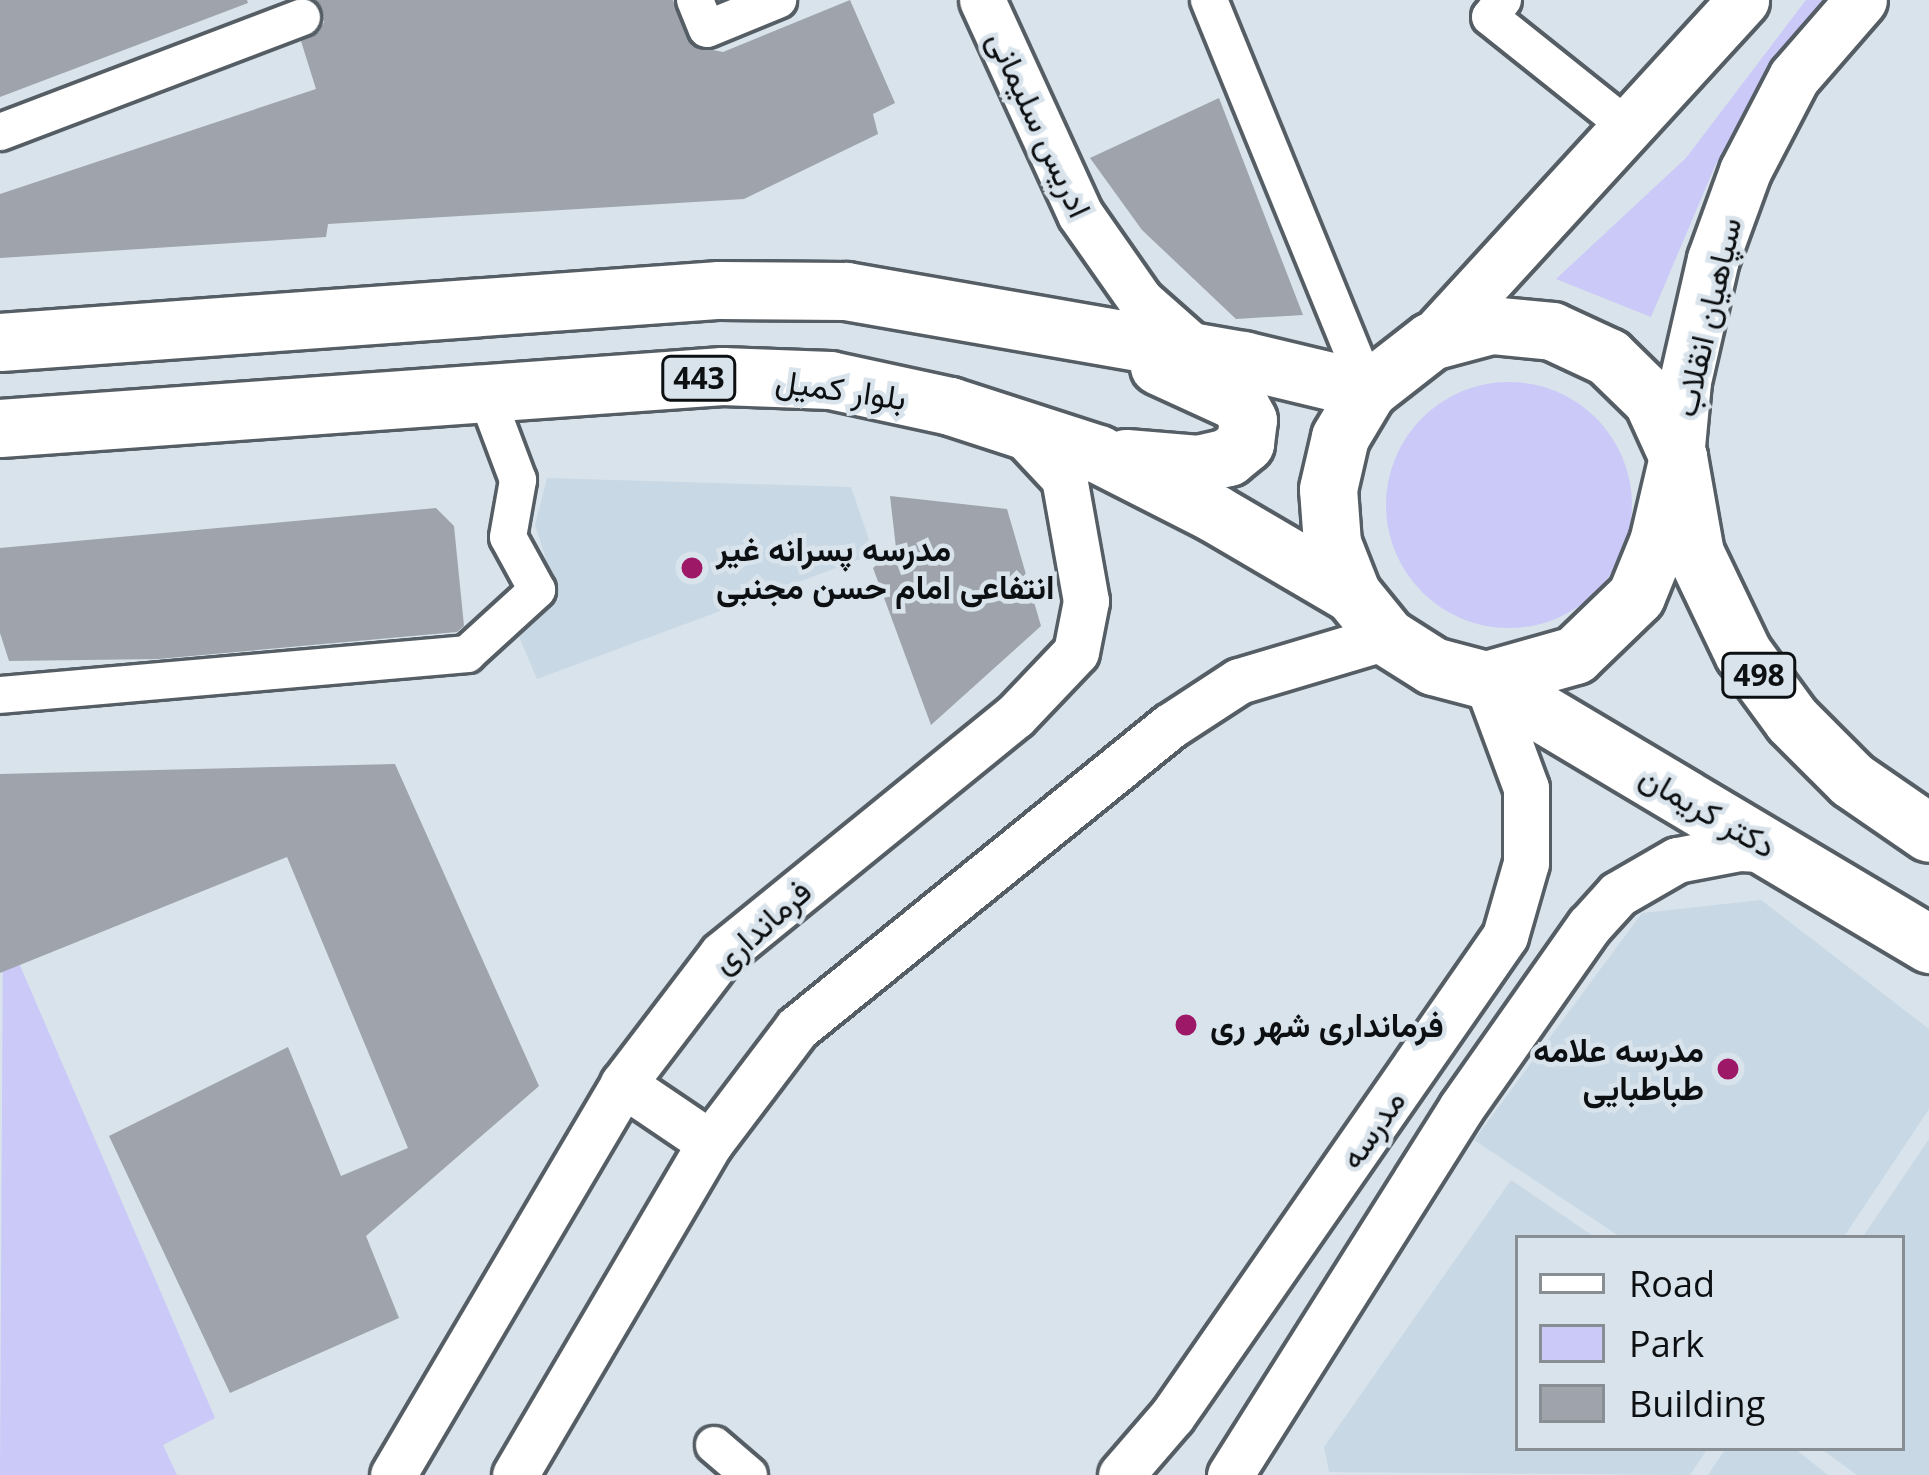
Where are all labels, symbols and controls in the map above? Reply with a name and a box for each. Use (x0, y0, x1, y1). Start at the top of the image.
street label: ادریس سلیمانی (980, 24, 1100, 224)
street label: سپاهیان انقلاب (1665, 214, 1749, 420)
road number: 443 (660, 354, 738, 402)
street label: بلوار کمیل (773, 360, 909, 418)
place label: مدرسه پسرانه غیر انتفاعی امام حسن مجنبی (716, 529, 1055, 607)
marker: مدرسه پسرانه غیر انتفاعی امام حسن مجنبی (679, 555, 705, 581)
road number: 498 (1720, 651, 1798, 699)
street label: دکتر کریمان (1633, 756, 1783, 866)
street label: فرمانداری (703, 871, 819, 981)
place label: فرمانداری شهر ری (1210, 1005, 1444, 1045)
marker: فرمانداری شهر ری (1173, 1012, 1199, 1038)
place label: مدرسه علامه طباطبایی (1533, 1030, 1704, 1108)
marker: مدرسه علامه طباطبایی (1715, 1056, 1741, 1082)
street label: مدرسه (1331, 1082, 1413, 1176)
legend (1515, 1235, 1905, 1451)
text: Road (1629, 1259, 1715, 1308)
text: Park (1629, 1319, 1704, 1368)
text: Building (1629, 1379, 1765, 1428)

